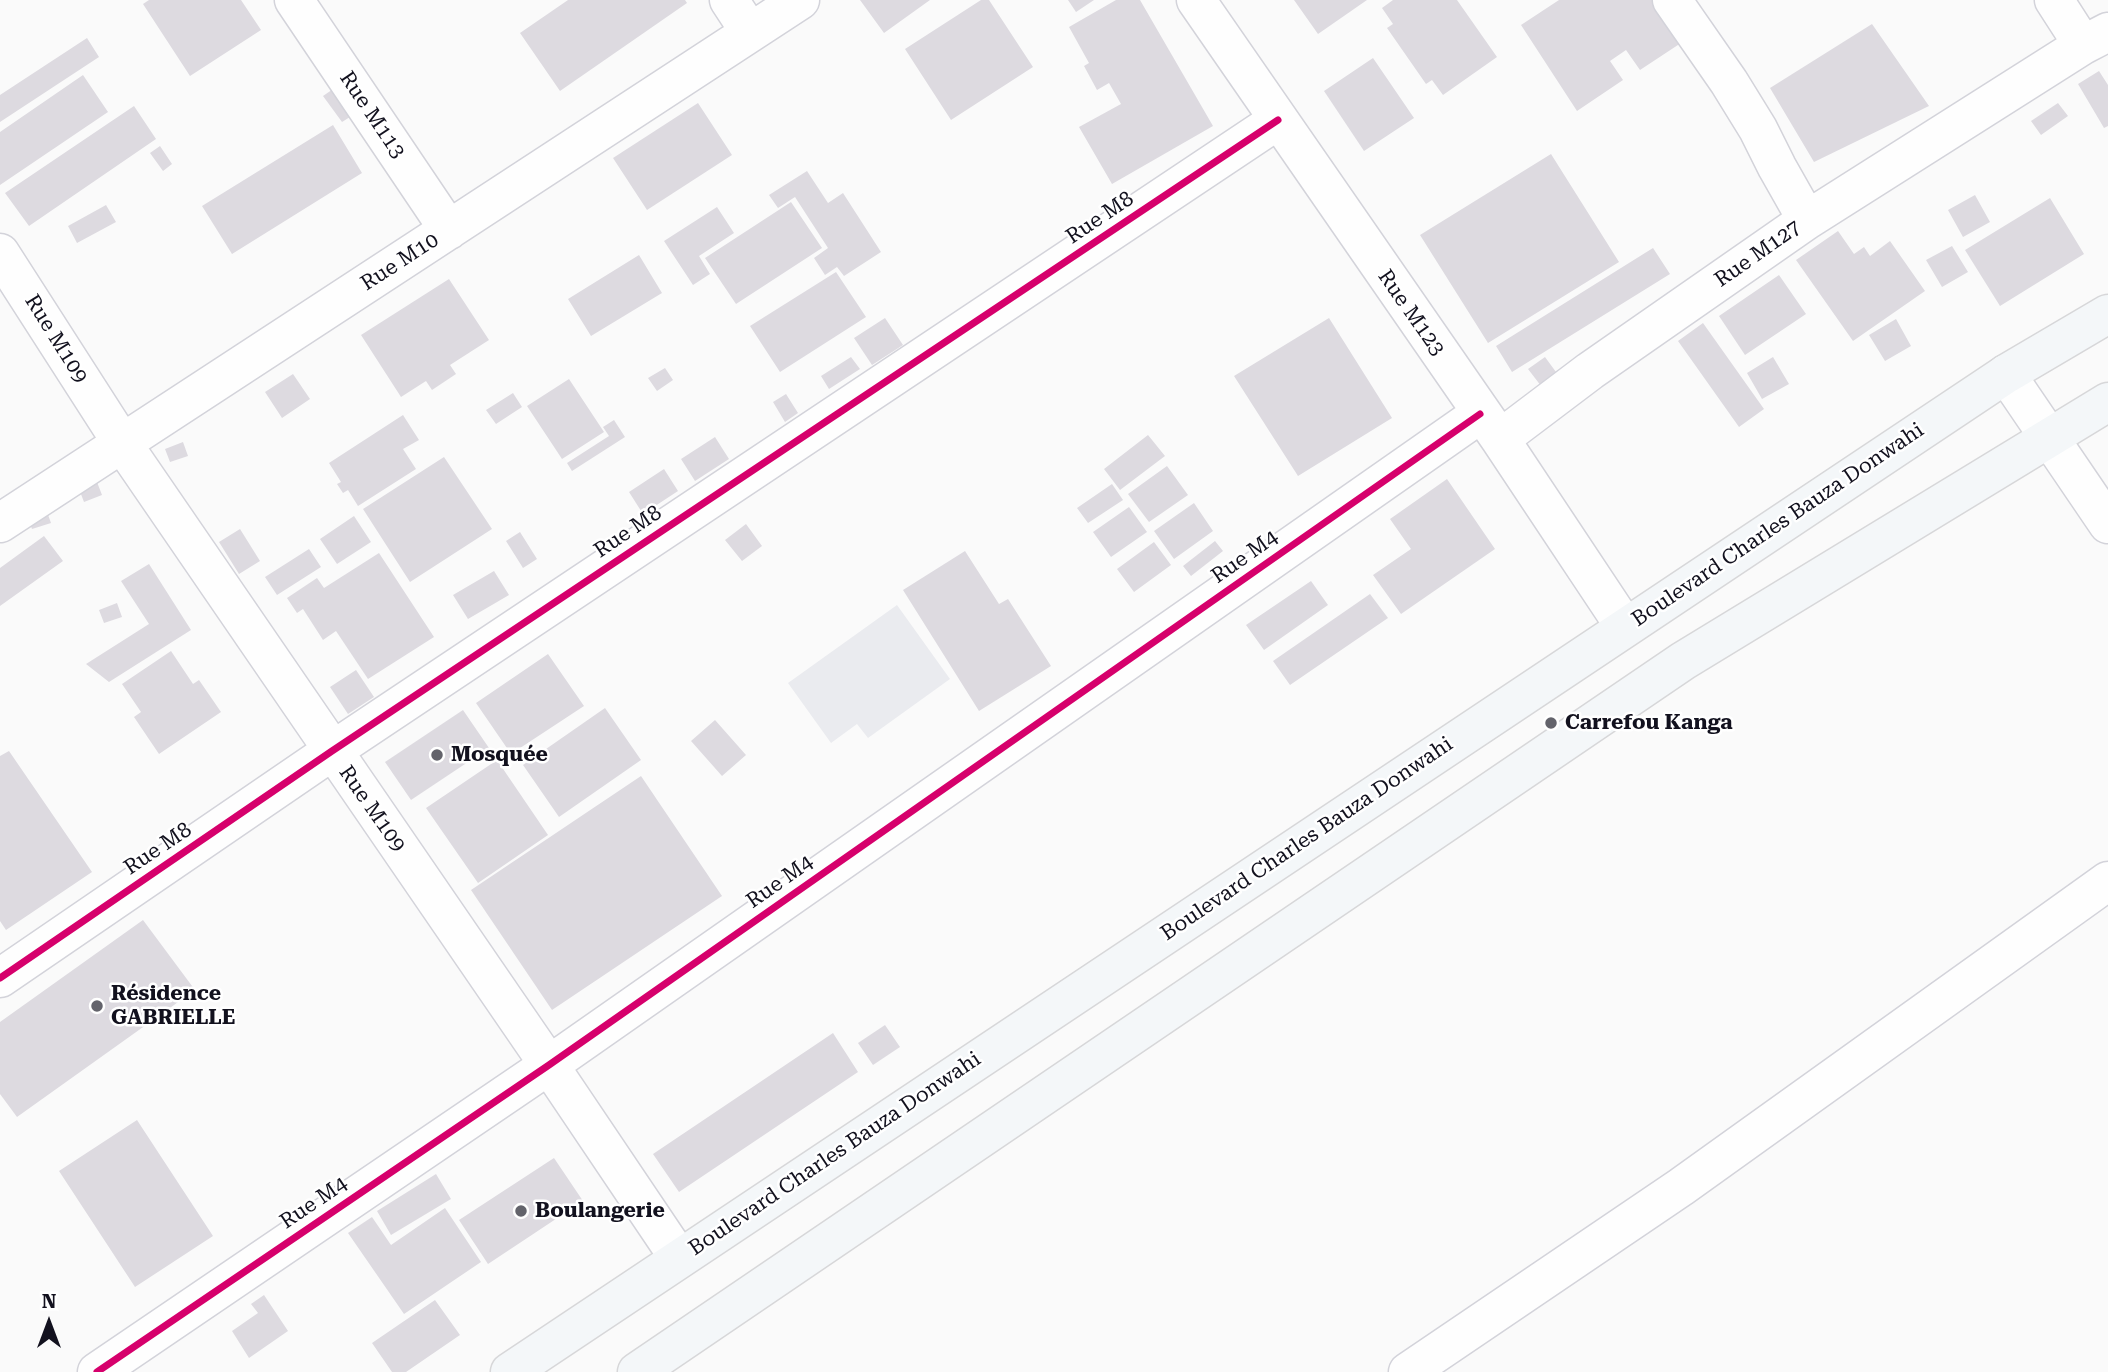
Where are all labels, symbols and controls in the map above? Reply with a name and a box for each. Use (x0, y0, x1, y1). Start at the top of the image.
street label: Rue M113 (334, 67, 410, 163)
street label: Rue M8 (1061, 186, 1139, 250)
street label: Rue M127 (1710, 215, 1806, 293)
street label: Rue M10 (356, 228, 444, 296)
street label: Rue M123 (1372, 265, 1450, 361)
street label: Rue M109 (19, 290, 93, 388)
street label: Boulevard Charles Bauza Donwahi (1627, 418, 1929, 632)
street label: Rue M8 (589, 500, 667, 564)
street label: Rue M4 (1207, 525, 1283, 589)
place label: Carrefou Kanga (1565, 710, 1733, 736)
marker: Carrefou Kanga (1543, 715, 1559, 731)
street label: Boulevard Charles Bauza Donwahi (1156, 732, 1458, 946)
place label: Mosquée (451, 742, 548, 768)
marker: Mosquée (429, 747, 445, 763)
street label: Rue M109 (333, 761, 411, 857)
street label: Rue M8 (119, 817, 197, 881)
street label: Rue M4 (742, 850, 818, 914)
place label: Résidence GABRIELLE (111, 981, 235, 1031)
marker: Résidence GABRIELLE (89, 998, 105, 1014)
street label: Boulevard Charles Bauza Donwahi (684, 1047, 986, 1261)
street label: Rue M4 (275, 1171, 353, 1235)
place label: Boulangerie (535, 1198, 665, 1224)
marker: Boulangerie (513, 1203, 529, 1219)
north arrow (14, 1288, 84, 1358)
text: N (42, 1290, 56, 1313)

